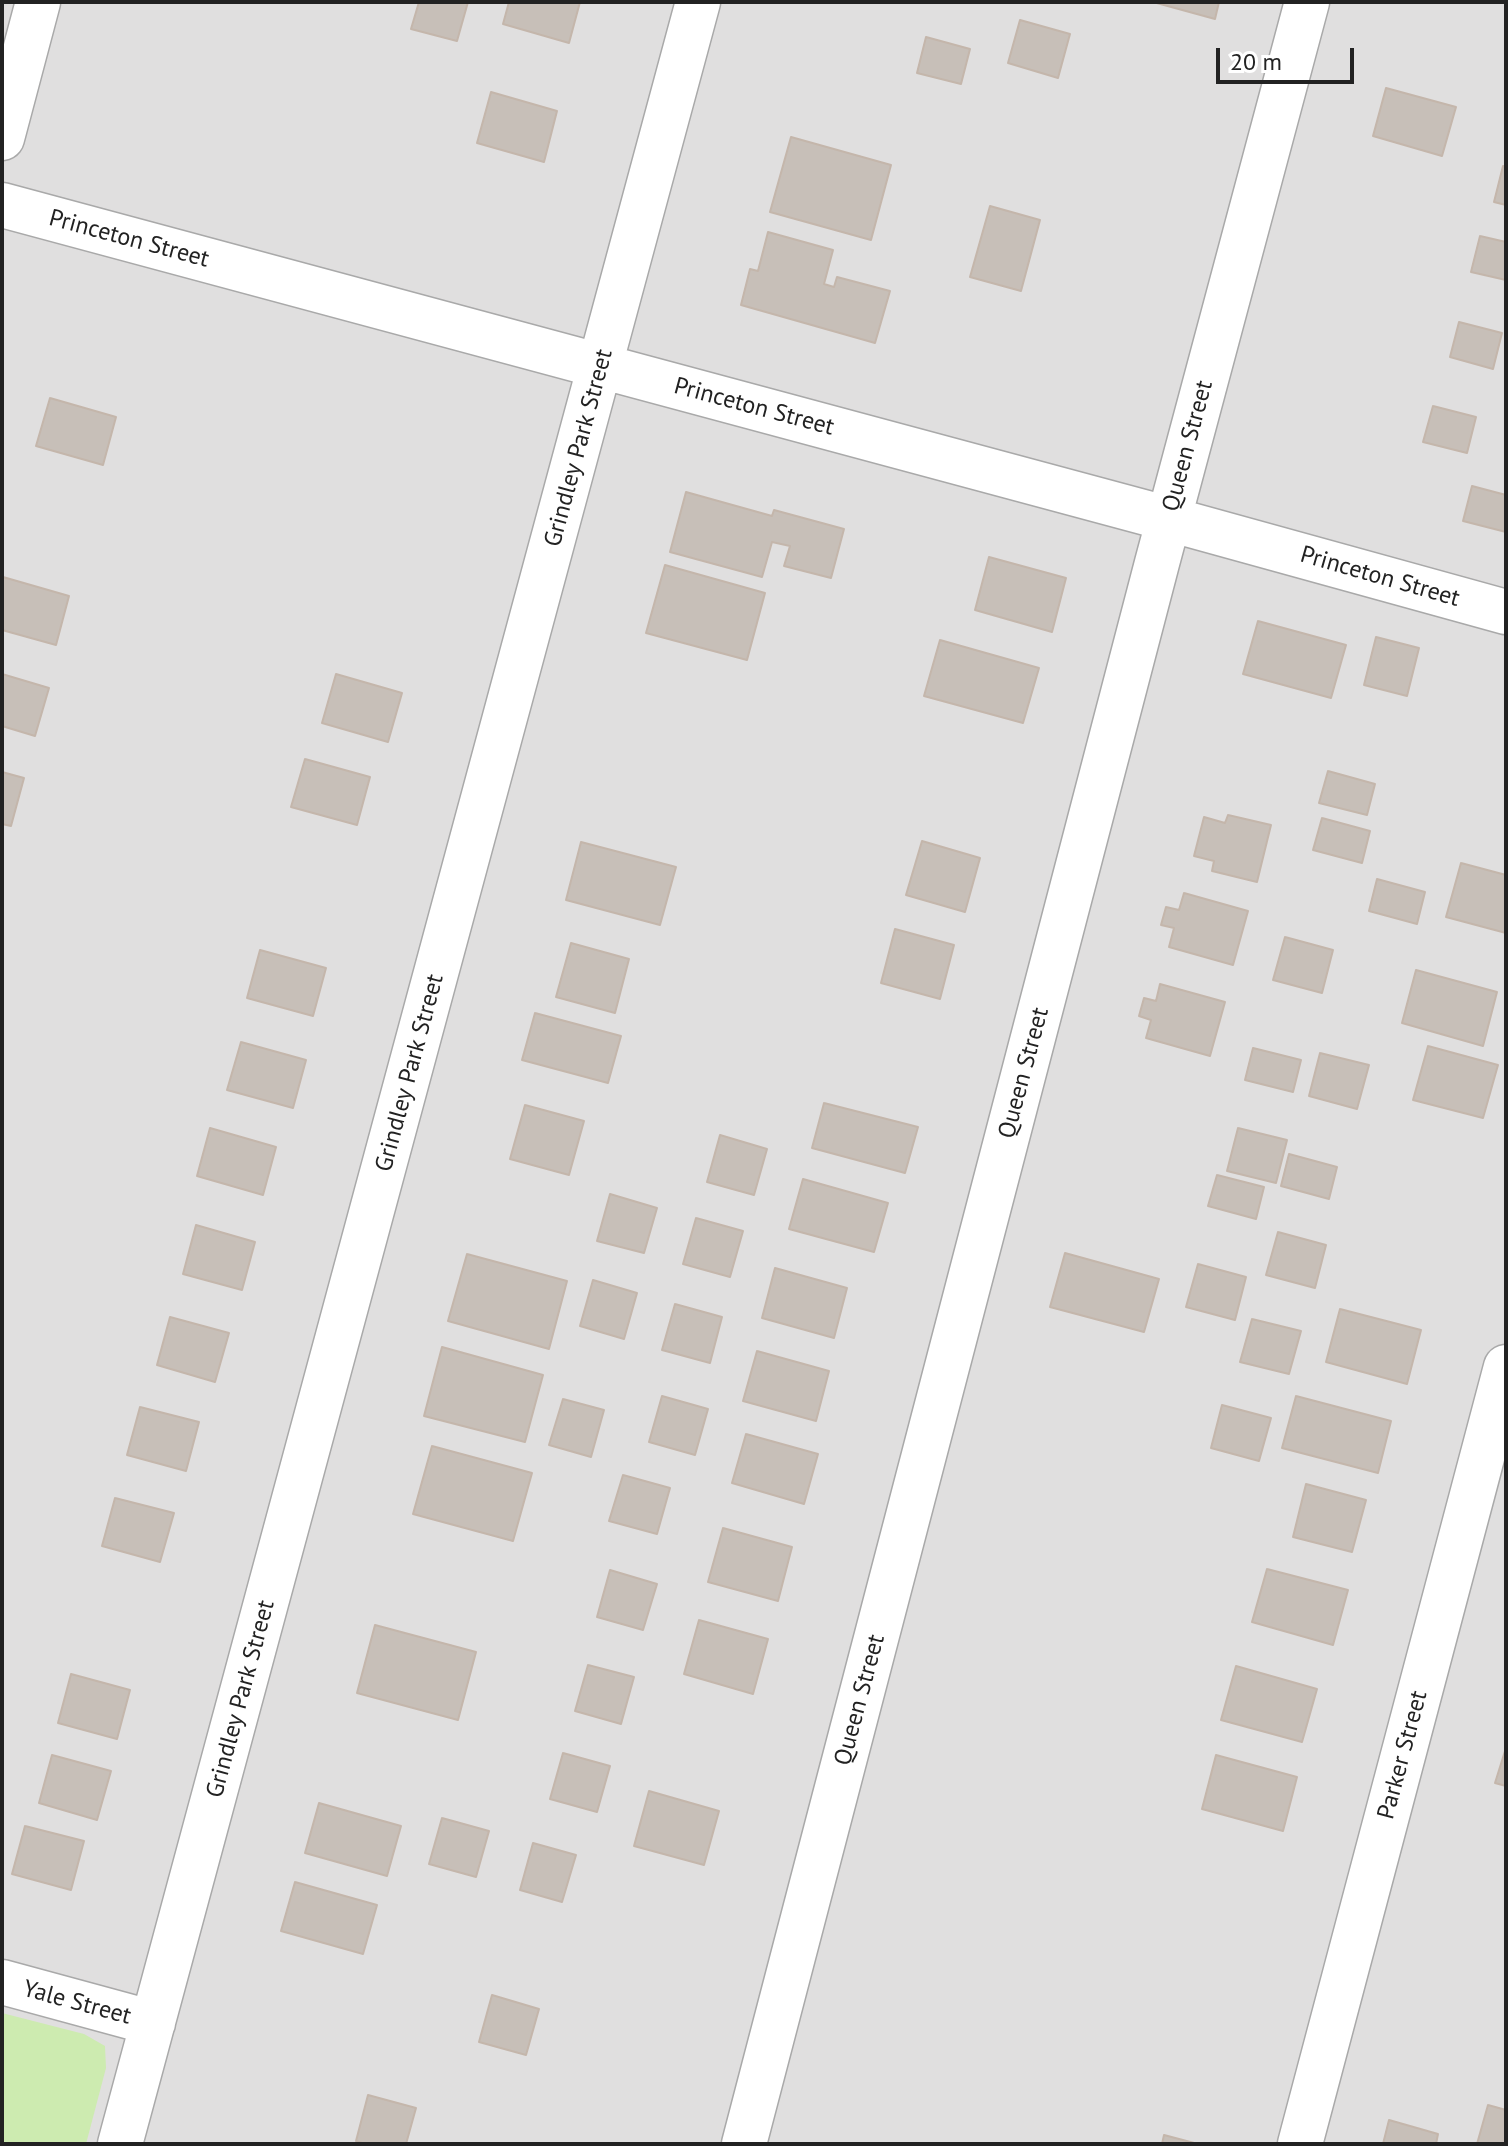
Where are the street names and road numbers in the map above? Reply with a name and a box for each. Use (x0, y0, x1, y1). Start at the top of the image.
street label: Princeton Street (46, 204, 212, 274)
street label: Grindley Park Street (539, 346, 619, 550)
street label: Princeton Street (671, 372, 837, 442)
street label: Queen Street (1157, 377, 1219, 515)
street label: Princeton Street (1297, 541, 1463, 613)
street label: Grindley Park Street (370, 971, 450, 1175)
street label: Queen Street (993, 1004, 1055, 1142)
street label: Grindley Park Street (201, 1597, 281, 1801)
street label: Queen Street (829, 1631, 891, 1769)
street label: Parker Street (1372, 1688, 1434, 1822)
street label: Yale Street (20, 1975, 134, 2031)

